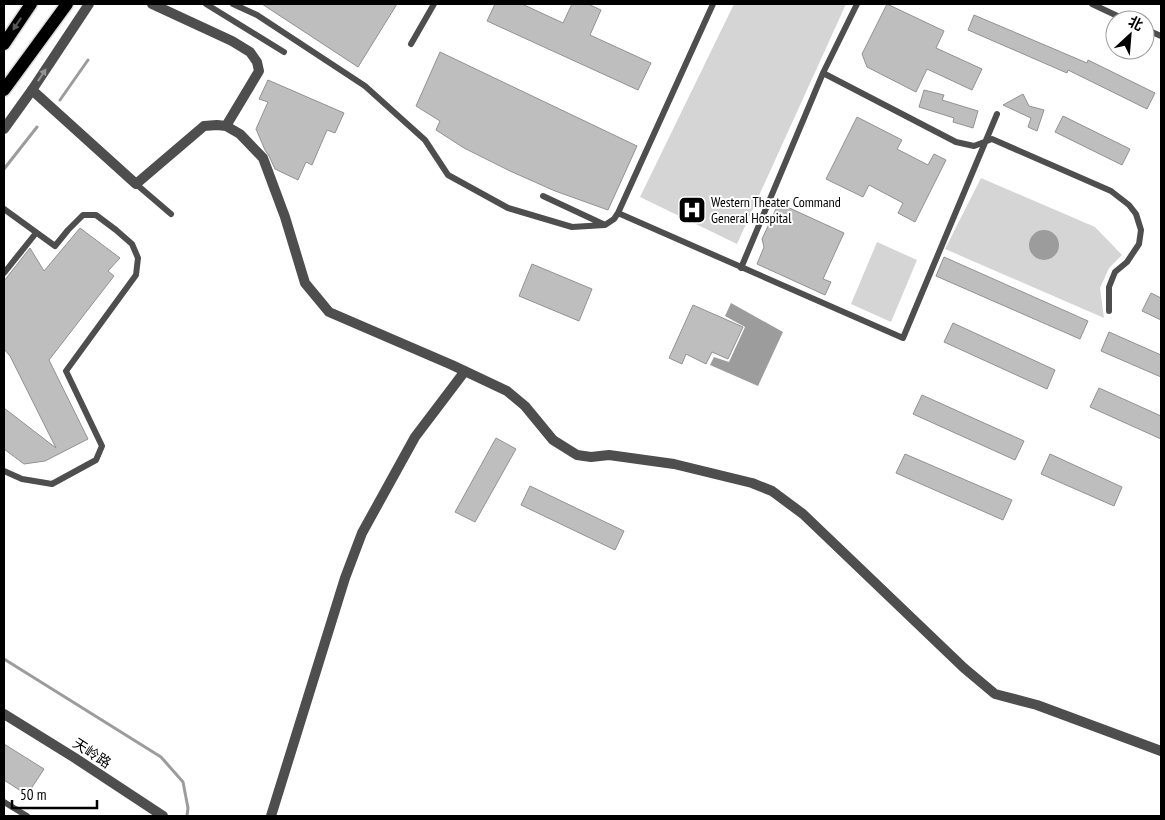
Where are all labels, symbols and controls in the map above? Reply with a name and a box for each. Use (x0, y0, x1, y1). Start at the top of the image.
north arrow (1105, 10, 1155, 60)
text: 北 (1125, 12, 1146, 34)
one-way arrow (12, 17, 22, 31)
one-way arrow (37, 68, 47, 82)
place label: Western Theater Command General Hospital (711, 193, 841, 227)
hospital icon: Western Theater Command General Hospital (677, 195, 707, 225)
street label: 天岭路 (69, 734, 115, 772)
scale bar (12, 778, 98, 810)
text: 50 m (20, 785, 46, 804)

